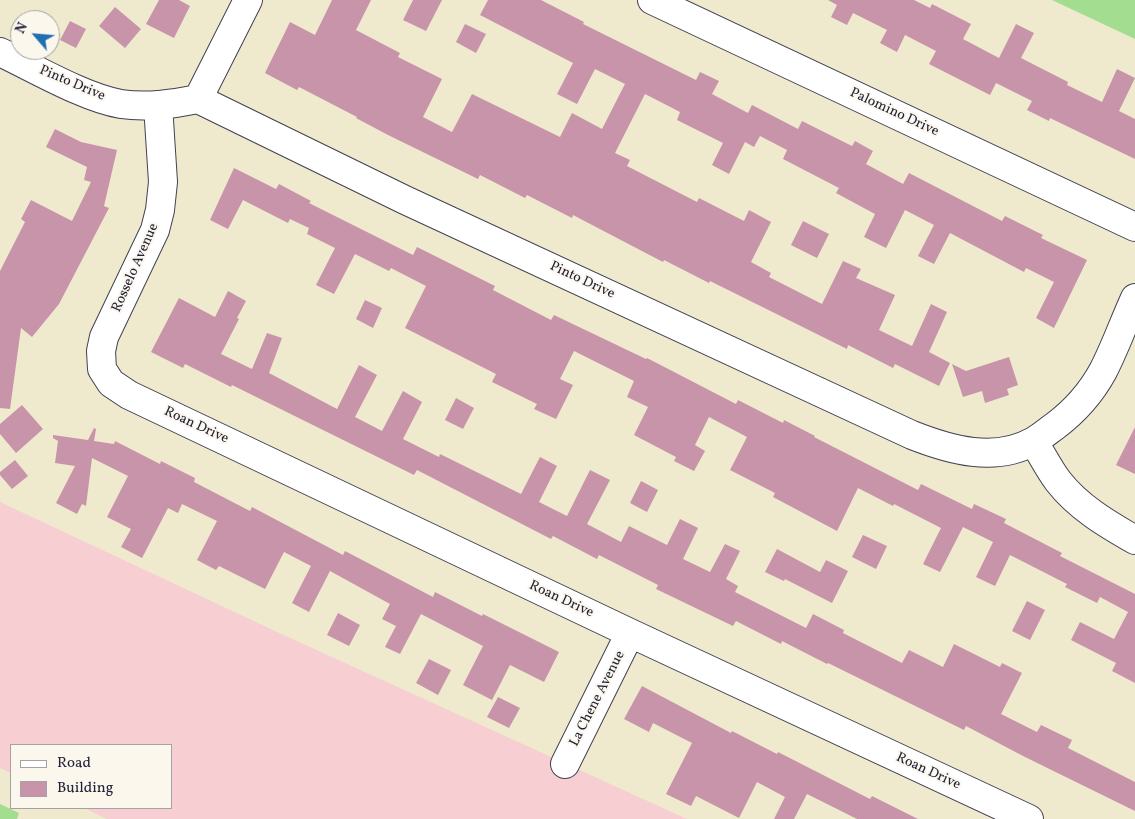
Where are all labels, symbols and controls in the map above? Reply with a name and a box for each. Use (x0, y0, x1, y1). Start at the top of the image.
north arrow (10, 10, 60, 60)
text: N (11, 20, 33, 37)
street label: Pinto Drive (37, 63, 107, 105)
street label: Palomino Drive (847, 85, 941, 141)
street label: Rosselo Avenue (109, 221, 163, 315)
street label: Pinto Drive (547, 259, 617, 303)
street label: Roan Drive (161, 404, 231, 448)
street label: Roan Drive (526, 578, 596, 622)
street label: La Chene Avenue (567, 648, 629, 750)
legend (10, 744, 172, 809)
street label: Roan Drive (893, 750, 963, 794)
text: Road (57, 753, 91, 774)
text: Building (57, 778, 113, 799)

